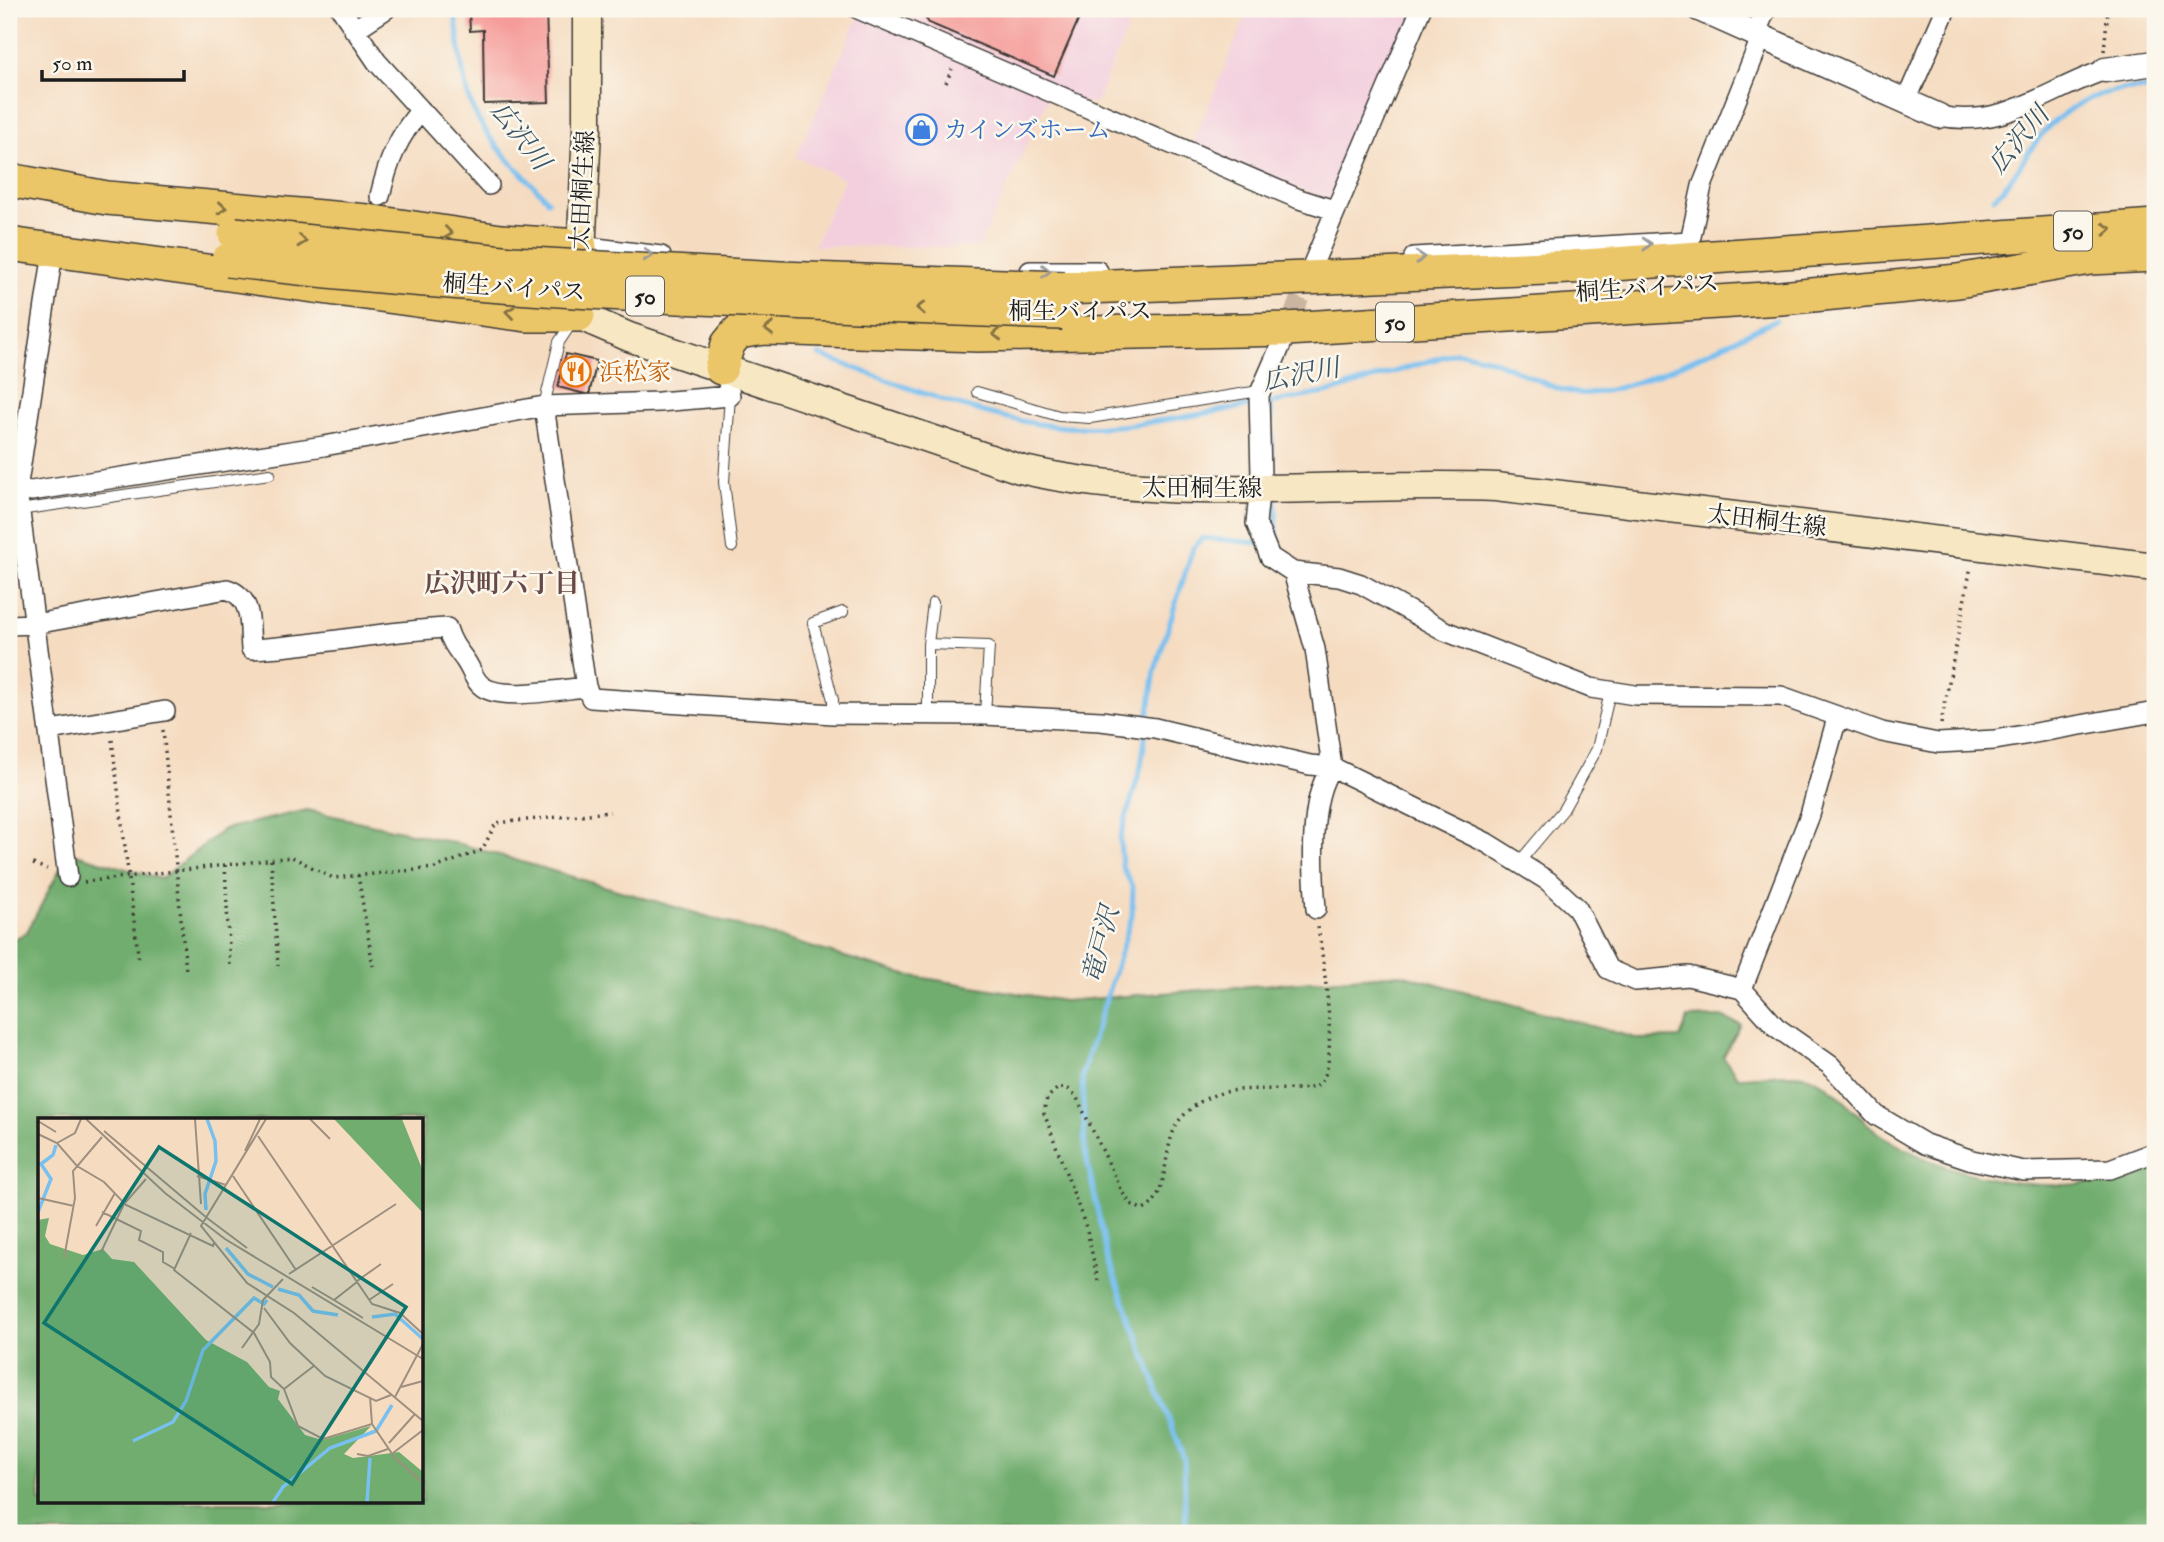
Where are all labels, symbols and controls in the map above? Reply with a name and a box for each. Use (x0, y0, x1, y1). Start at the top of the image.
scale bar (42, 38, 184, 82)
text: 50 m (52, 50, 93, 77)
water label: 広沢川 (483, 95, 558, 179)
water label: 広沢川 (1982, 98, 2058, 180)
shop icon: カインズホーム (904, 113, 938, 147)
place label: カインズホーム (944, 115, 1111, 146)
street label: 太田桐生線 (564, 129, 602, 251)
one-way arrow (217, 200, 228, 215)
road number: 50 (2054, 212, 2092, 250)
one-way arrow (2102, 222, 2113, 237)
one-way arrow (442, 226, 454, 241)
one-way arrow (297, 234, 308, 249)
one-way arrow (1642, 236, 1653, 251)
one-way arrow (642, 247, 654, 262)
one-way arrow (1415, 250, 1426, 265)
one-way arrow (1041, 263, 1052, 279)
street label: 桐生バイパス (441, 268, 587, 308)
street label: 桐生バイパス (1574, 268, 1720, 308)
road number: 50 (626, 276, 664, 316)
street label: 桐生バイパス (1008, 296, 1152, 327)
one-way arrow (915, 300, 926, 315)
road number: 50 (1376, 302, 1414, 342)
one-way arrow (504, 305, 516, 320)
one-way arrow (763, 321, 774, 337)
one-way arrow (991, 327, 1002, 342)
water label: 広沢川 (1260, 351, 1345, 398)
restaurant icon: 浜松家 (559, 355, 593, 389)
place label: 浜松家 (599, 357, 671, 388)
street label: 太田桐生線 (1142, 473, 1262, 504)
street label: 太田桐生線 (1706, 498, 1828, 544)
district label: 広沢町六丁目 (424, 568, 580, 600)
water label: 竜戸沢 (1075, 900, 1127, 987)
inset map (38, 1118, 424, 1504)

